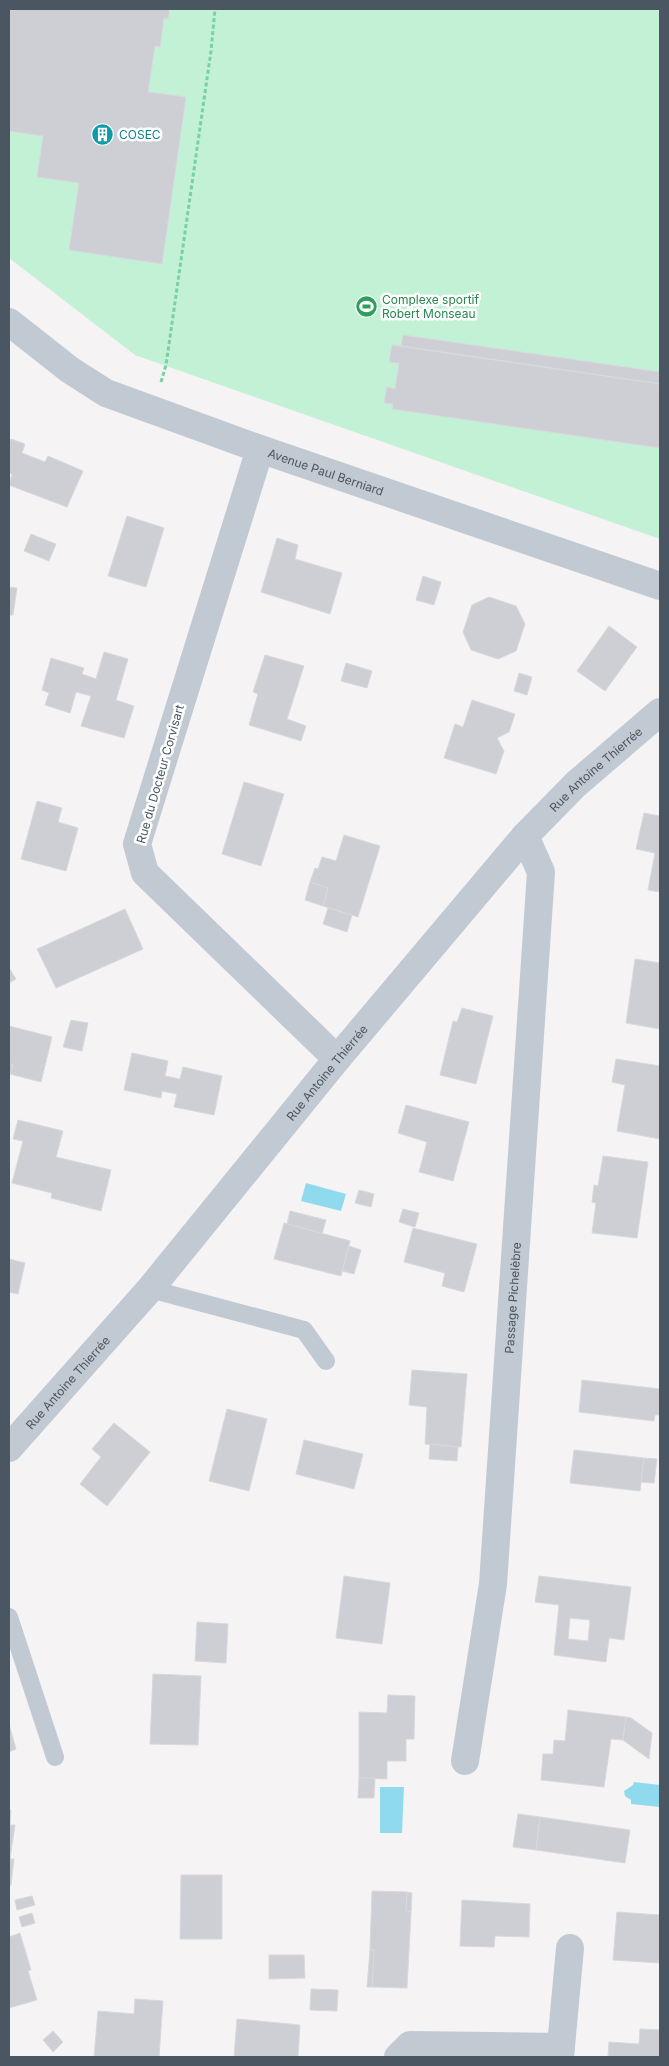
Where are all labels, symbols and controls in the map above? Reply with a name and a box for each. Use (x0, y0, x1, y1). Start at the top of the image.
building icon: COSEC (91, 122, 115, 146)
place label: COSEC (119, 127, 161, 142)
place label: Complexe sportif Robert Monseau (382, 292, 480, 321)
sports icon: Complexe sportif Robert Monseau (354, 294, 378, 318)
street label: Avenue Paul Berniard (266, 445, 386, 498)
street label: Rue du Docteur Corvisart (133, 703, 187, 845)
street label: Rue Antoine Thierrée (546, 723, 645, 814)
street label: Rue Antoine Thierrée (283, 1021, 370, 1123)
street label: Passage Pichelèbre (501, 1242, 524, 1354)
street label: Rue Antoine Thierrée (22, 1332, 113, 1432)

